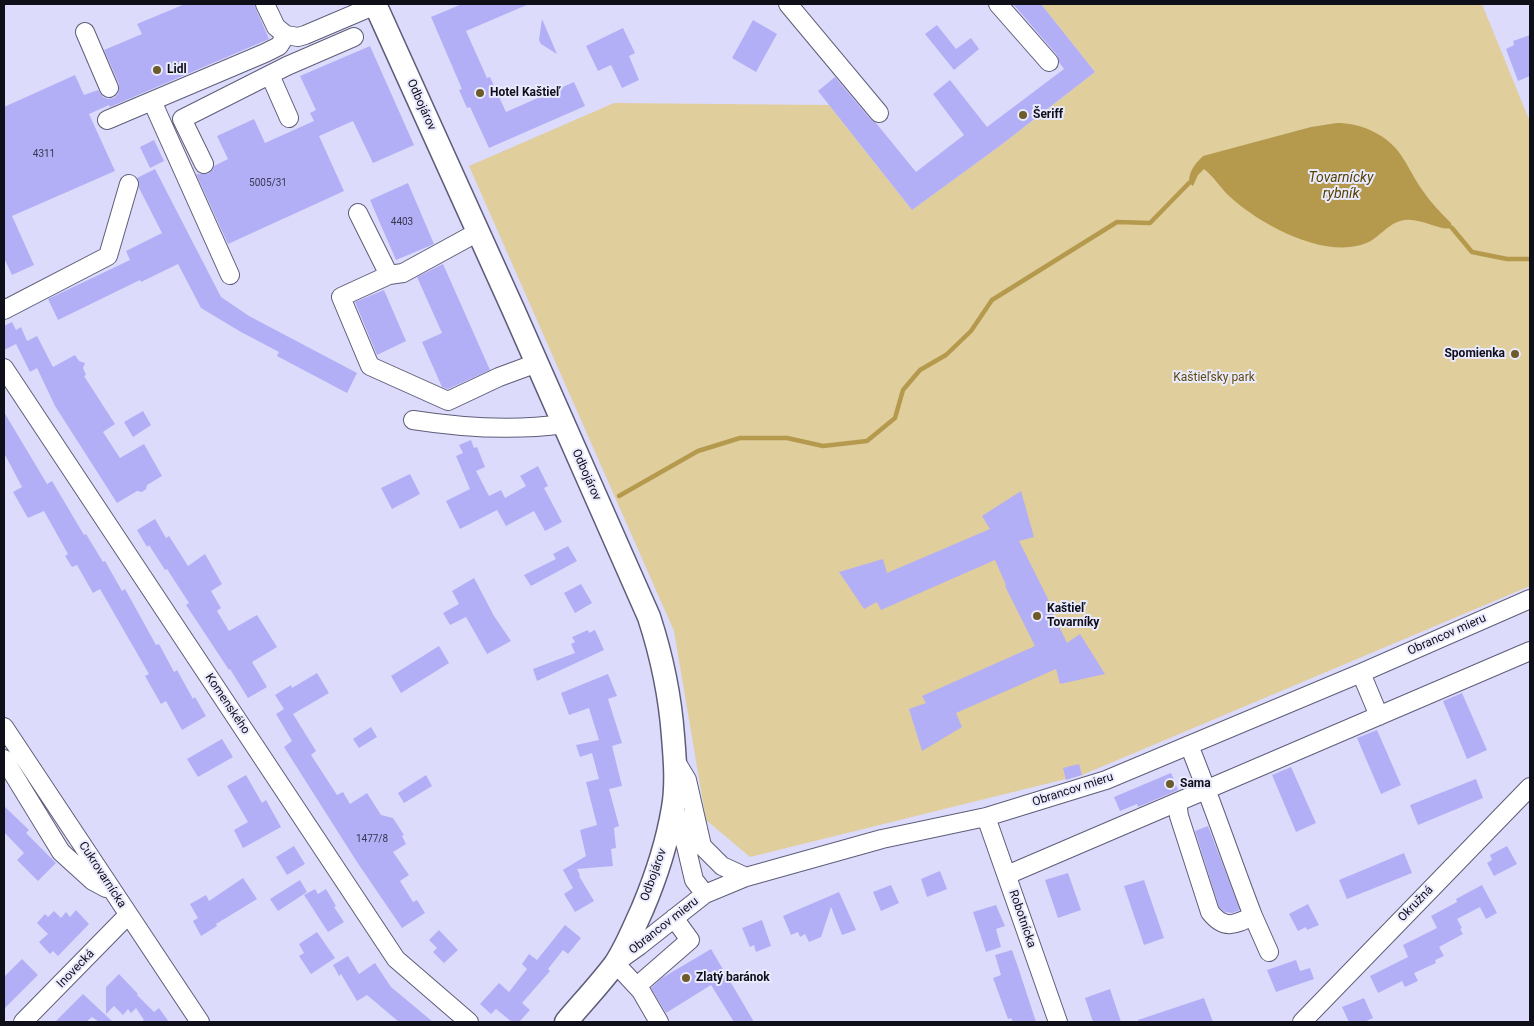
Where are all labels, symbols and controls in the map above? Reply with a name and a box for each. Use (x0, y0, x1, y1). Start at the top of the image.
place label: Lidl (167, 63, 187, 77)
marker: Lidl (151, 64, 163, 76)
street label: Odbojárov (403, 77, 439, 133)
place label: Hotel Kaštieľ (490, 86, 560, 100)
marker: Hotel Kaštieľ (474, 87, 486, 99)
place label: Šeriff (1033, 108, 1063, 122)
marker: Šeriff (1017, 109, 1029, 121)
house number: 4311 (33, 148, 55, 160)
water label: Tovarnícky rybník (1309, 170, 1373, 202)
house number: 5005/31 (249, 177, 287, 189)
house number: 4403 (391, 216, 413, 228)
place label: Spomienka (1444, 347, 1505, 361)
marker: Spomienka (1509, 348, 1521, 360)
park label: Kaštieľsky park (1173, 371, 1255, 385)
street label: Odbojárov (568, 447, 604, 503)
place label: Kaštieľ Tovarníky (1047, 602, 1099, 630)
marker: Kaštieľ Tovarníky (1031, 610, 1043, 622)
street label: Obrancov mieru (1406, 611, 1488, 659)
street label: Komenského (202, 671, 252, 737)
street label: Obrancov mieru (1031, 770, 1115, 810)
place label: Sama (1180, 777, 1211, 791)
marker: Sama (1164, 778, 1176, 790)
house number: 1477/8 (356, 833, 388, 845)
street label: Cukrovarnícka (75, 839, 129, 911)
street label: Odbojárov (638, 847, 670, 903)
street label: Okružná (1395, 883, 1437, 925)
street label: Robotnícka (1005, 888, 1039, 950)
street label: Obrancov mieru (626, 894, 702, 958)
street label: Inovecká (54, 947, 98, 991)
place label: Zlatý baránok (696, 971, 770, 985)
marker: Zlatý baránok (680, 972, 692, 984)

